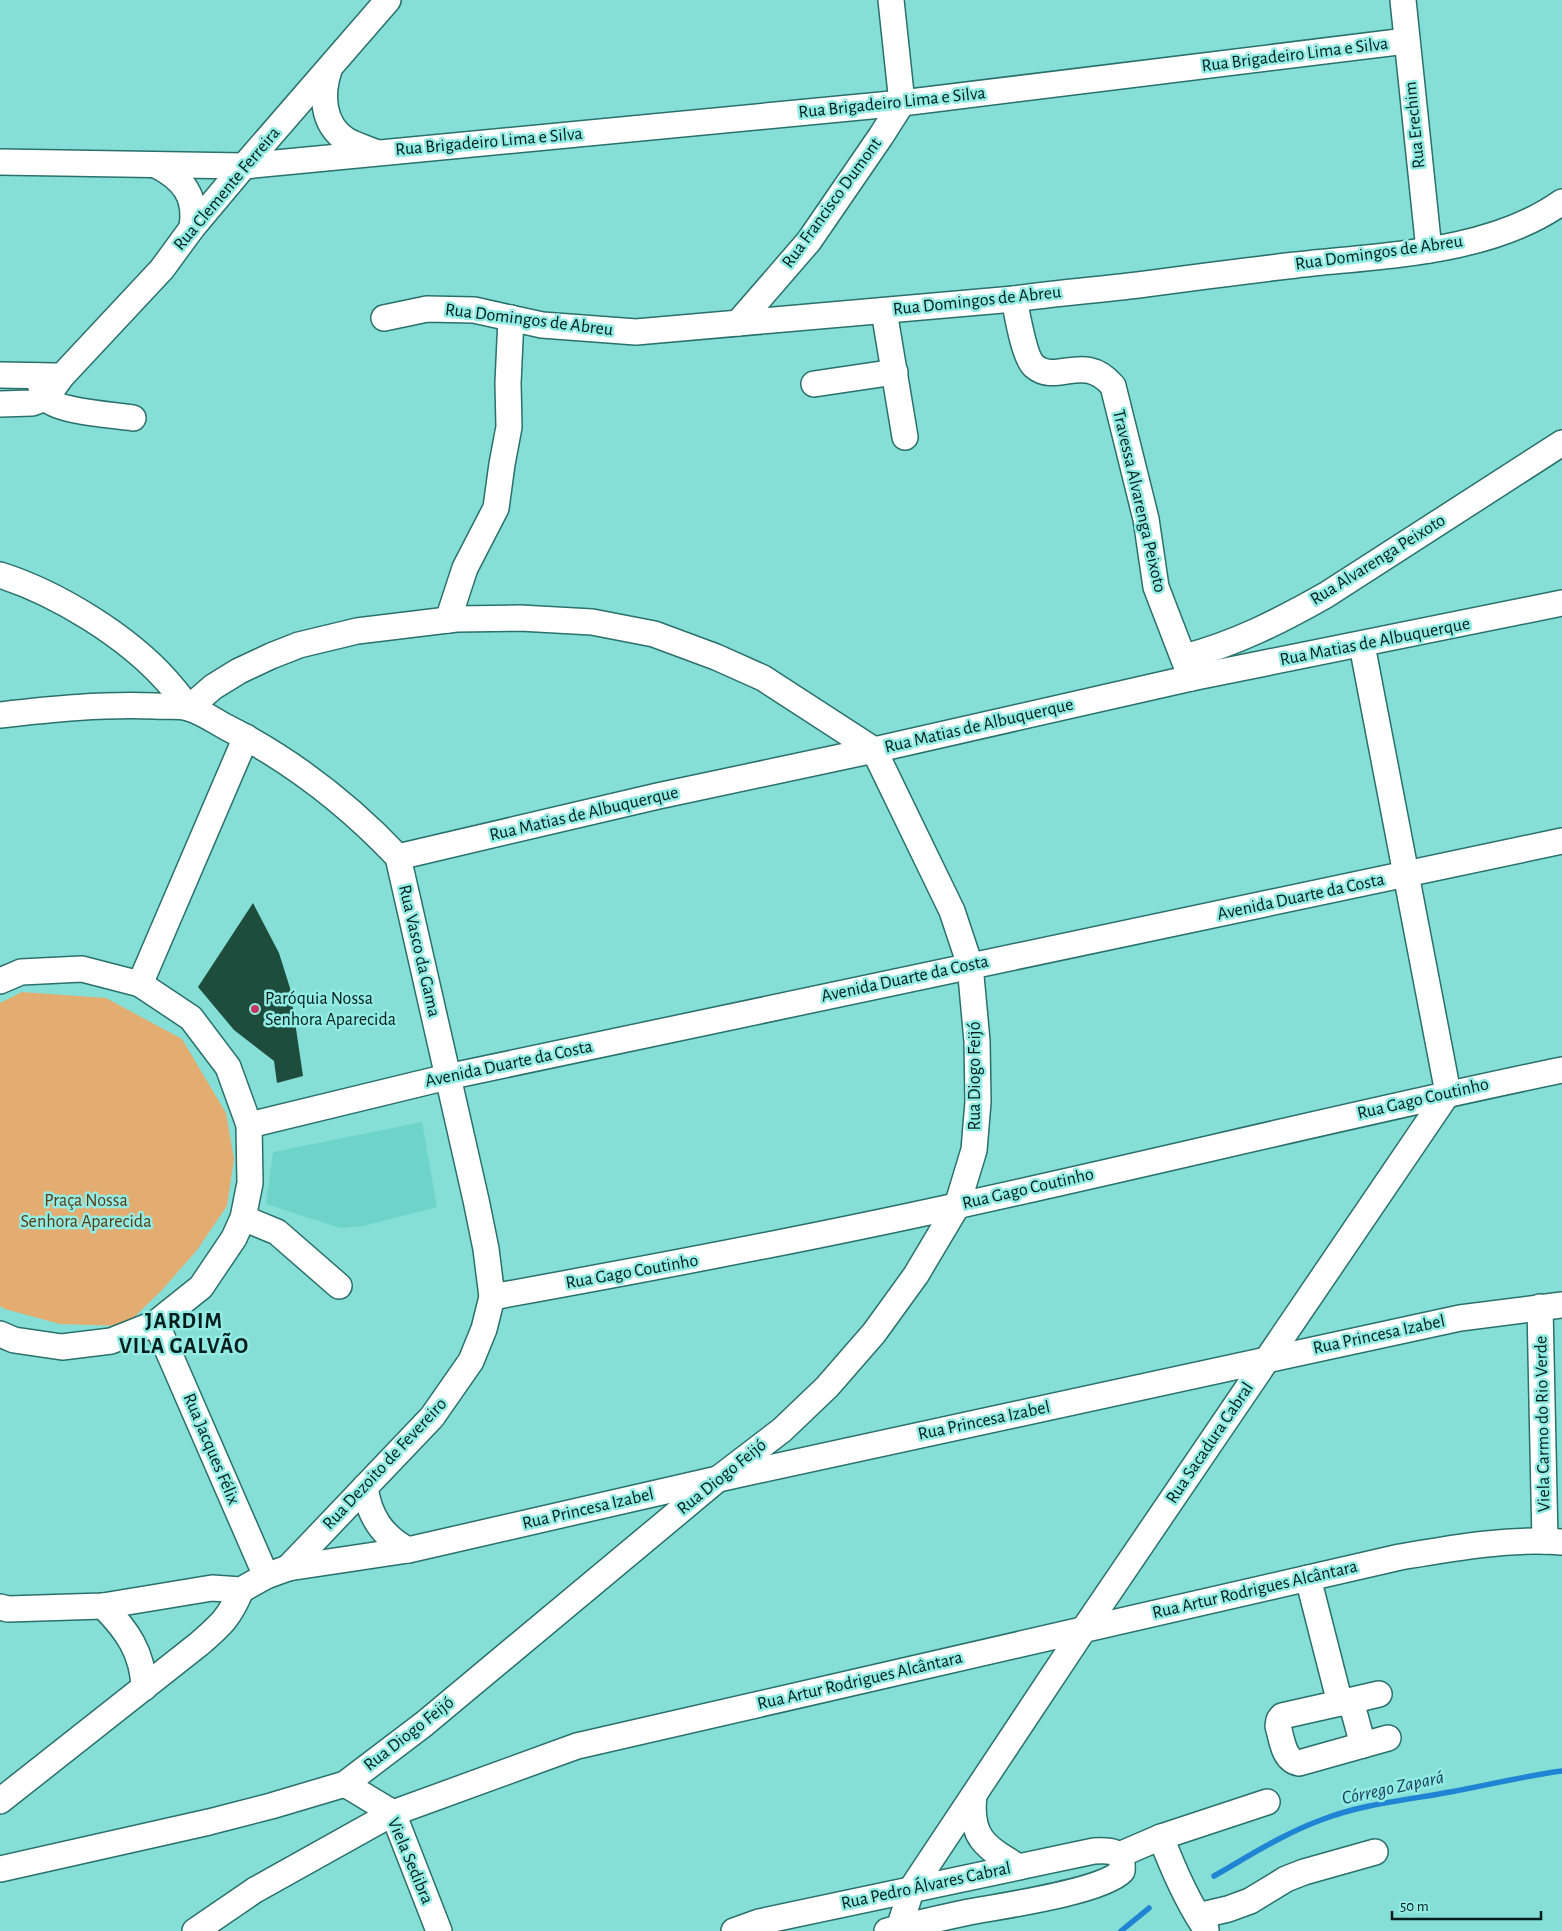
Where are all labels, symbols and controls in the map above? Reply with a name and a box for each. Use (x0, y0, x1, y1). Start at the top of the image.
street label: Rua Brigadeiro Lima e Silva (1201, 35, 1389, 75)
street label: Rua Erechim (1401, 80, 1429, 170)
street label: Rua Brigadeiro Lima e Silva (798, 84, 986, 122)
street label: Rua Clemente Ferreira (170, 124, 284, 254)
street label: Rua Brigadeiro Lima e Silva (395, 125, 583, 159)
street label: Rua Francisco Dumont (779, 135, 885, 271)
street label: Rua Domingos de Abreu (1294, 232, 1464, 274)
street label: Rua Domingos de Abreu (892, 283, 1062, 319)
street label: Rua Domingos de Abreu (444, 301, 614, 339)
street label: Travessa Alvarenga Peixoto (1109, 408, 1169, 594)
street label: Rua Alvarenga Peixoto (1307, 511, 1449, 609)
street label: Rua Matias de Albuquerque (1278, 615, 1472, 669)
street label: Rua Matias de Albuquerque (883, 695, 1075, 757)
street label: Rua Matias de Albuquerque (488, 783, 680, 845)
street label: Avenida Duarte da Costa (1216, 870, 1386, 924)
street label: Rua Vasco da Gama (395, 883, 443, 1019)
street label: Avenida Duarte da Costa (820, 952, 990, 1006)
place label: Paróquia Nossa Senhora Aparecida (265, 990, 396, 1029)
marker: Paróquia Nossa Senhora Aparecida (249, 1003, 261, 1015)
street label: Rua Diogo Feijó (966, 1021, 984, 1130)
street label: Avenida Duarte da Costa (424, 1037, 594, 1091)
street label: Rua Gago Coutinho (1356, 1075, 1491, 1123)
street label: Rua Gago Coutinho (961, 1165, 1096, 1213)
park label: Praça Nossa Senhora Aparecida (20, 1192, 152, 1231)
street label: Rua Gago Coutinho (564, 1251, 700, 1293)
district label: JARDIM VILA GALVÃO (119, 1310, 249, 1357)
street label: Rua Princesa Izabel (1311, 1312, 1447, 1358)
street label: Viela Carmo do Rio Verde (1532, 1336, 1554, 1512)
street label: Rua Sacadura Cabral (1163, 1379, 1257, 1507)
street label: Rua Jacques Félix (179, 1391, 243, 1507)
street label: Rua Dezoito de Fevereiro (320, 1395, 451, 1533)
street label: Rua Princesa Izabel (916, 1398, 1052, 1444)
street label: Rua Diogo Feijó (674, 1436, 770, 1518)
street label: Rua Princesa Izabel (521, 1485, 655, 1533)
street label: Rua Artur Rodrigues Alcântara (1151, 1558, 1359, 1622)
street label: Rua Artur Rodrigues Alcântara (756, 1649, 964, 1713)
street label: Rua Diogo Feijó (361, 1693, 458, 1775)
water label: Córrego Zapará (1340, 1768, 1446, 1808)
street label: Viela Sedibra (384, 1815, 436, 1907)
street label: Rua Pedro Álvares Cabral (839, 1856, 1013, 1913)
scale bar (1392, 1888, 1541, 1920)
text: 50 m (1400, 1899, 1429, 1914)

